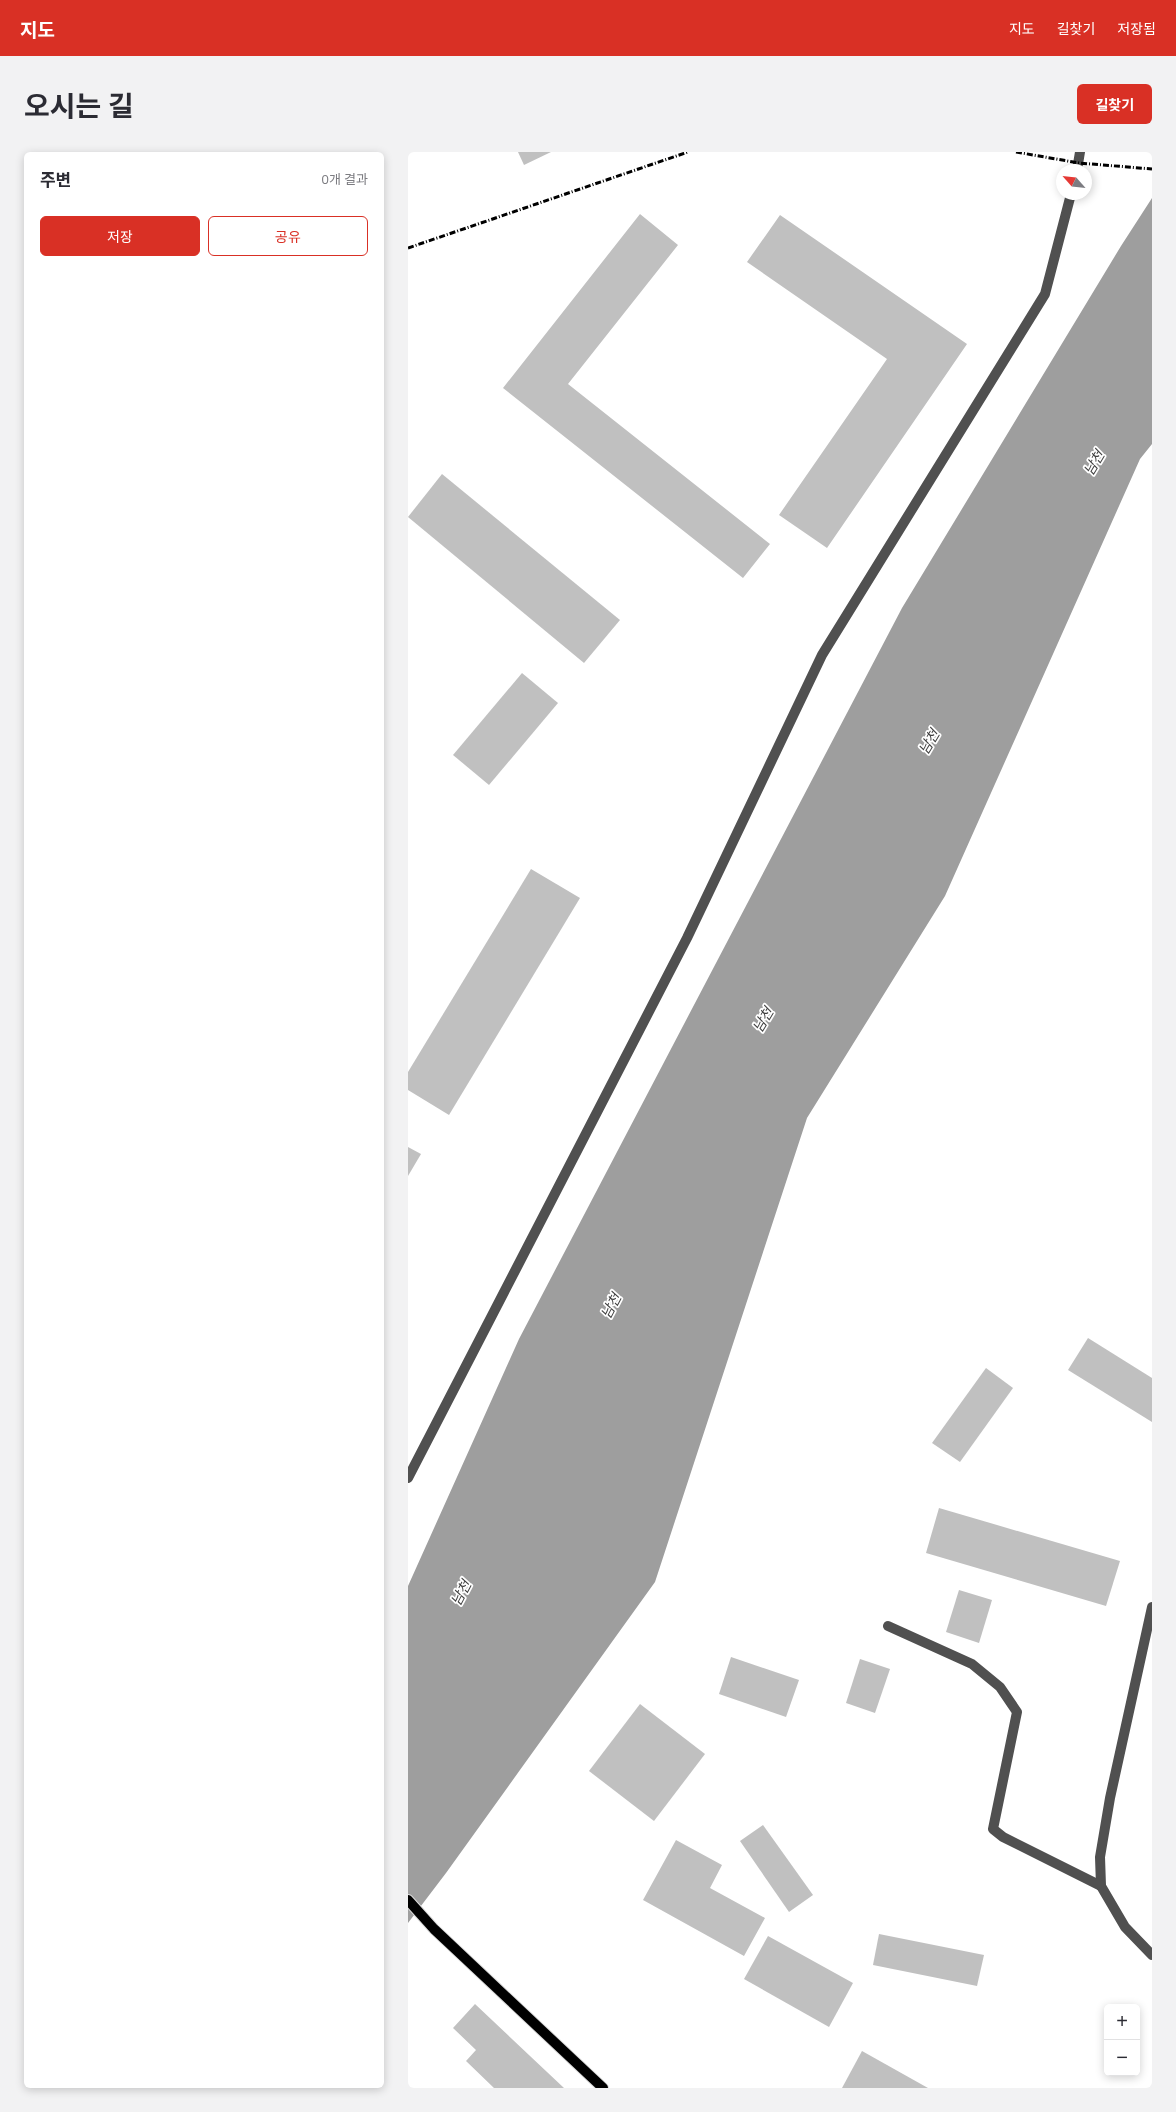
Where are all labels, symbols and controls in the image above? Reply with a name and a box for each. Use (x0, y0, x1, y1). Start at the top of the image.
text: 지도 (20, 18, 55, 42)
text: 지도 (1009, 20, 1035, 38)
text: 길찾기 (1057, 20, 1095, 38)
text: 저장됨 (1117, 20, 1156, 38)
button: 길찾기 (1077, 84, 1152, 124)
text: 오시는 길 (24, 87, 134, 124)
north arrow (1056, 164, 1092, 200)
text: 주변 (40, 169, 71, 191)
text: 0개 결과 (321, 171, 368, 188)
button: 저장 (40, 216, 200, 256)
button: 공유 (208, 216, 368, 256)
water label: 남천 (1080, 446, 1109, 479)
water label: 남천 (915, 725, 944, 758)
water label: 남천 (749, 1003, 778, 1036)
water label: 남천 (597, 1289, 626, 1322)
water label: 남천 (447, 1576, 476, 1609)
map controls (1104, 2004, 1140, 2076)
button: + (1104, 2004, 1140, 2040)
button: − (1104, 2040, 1140, 2076)

